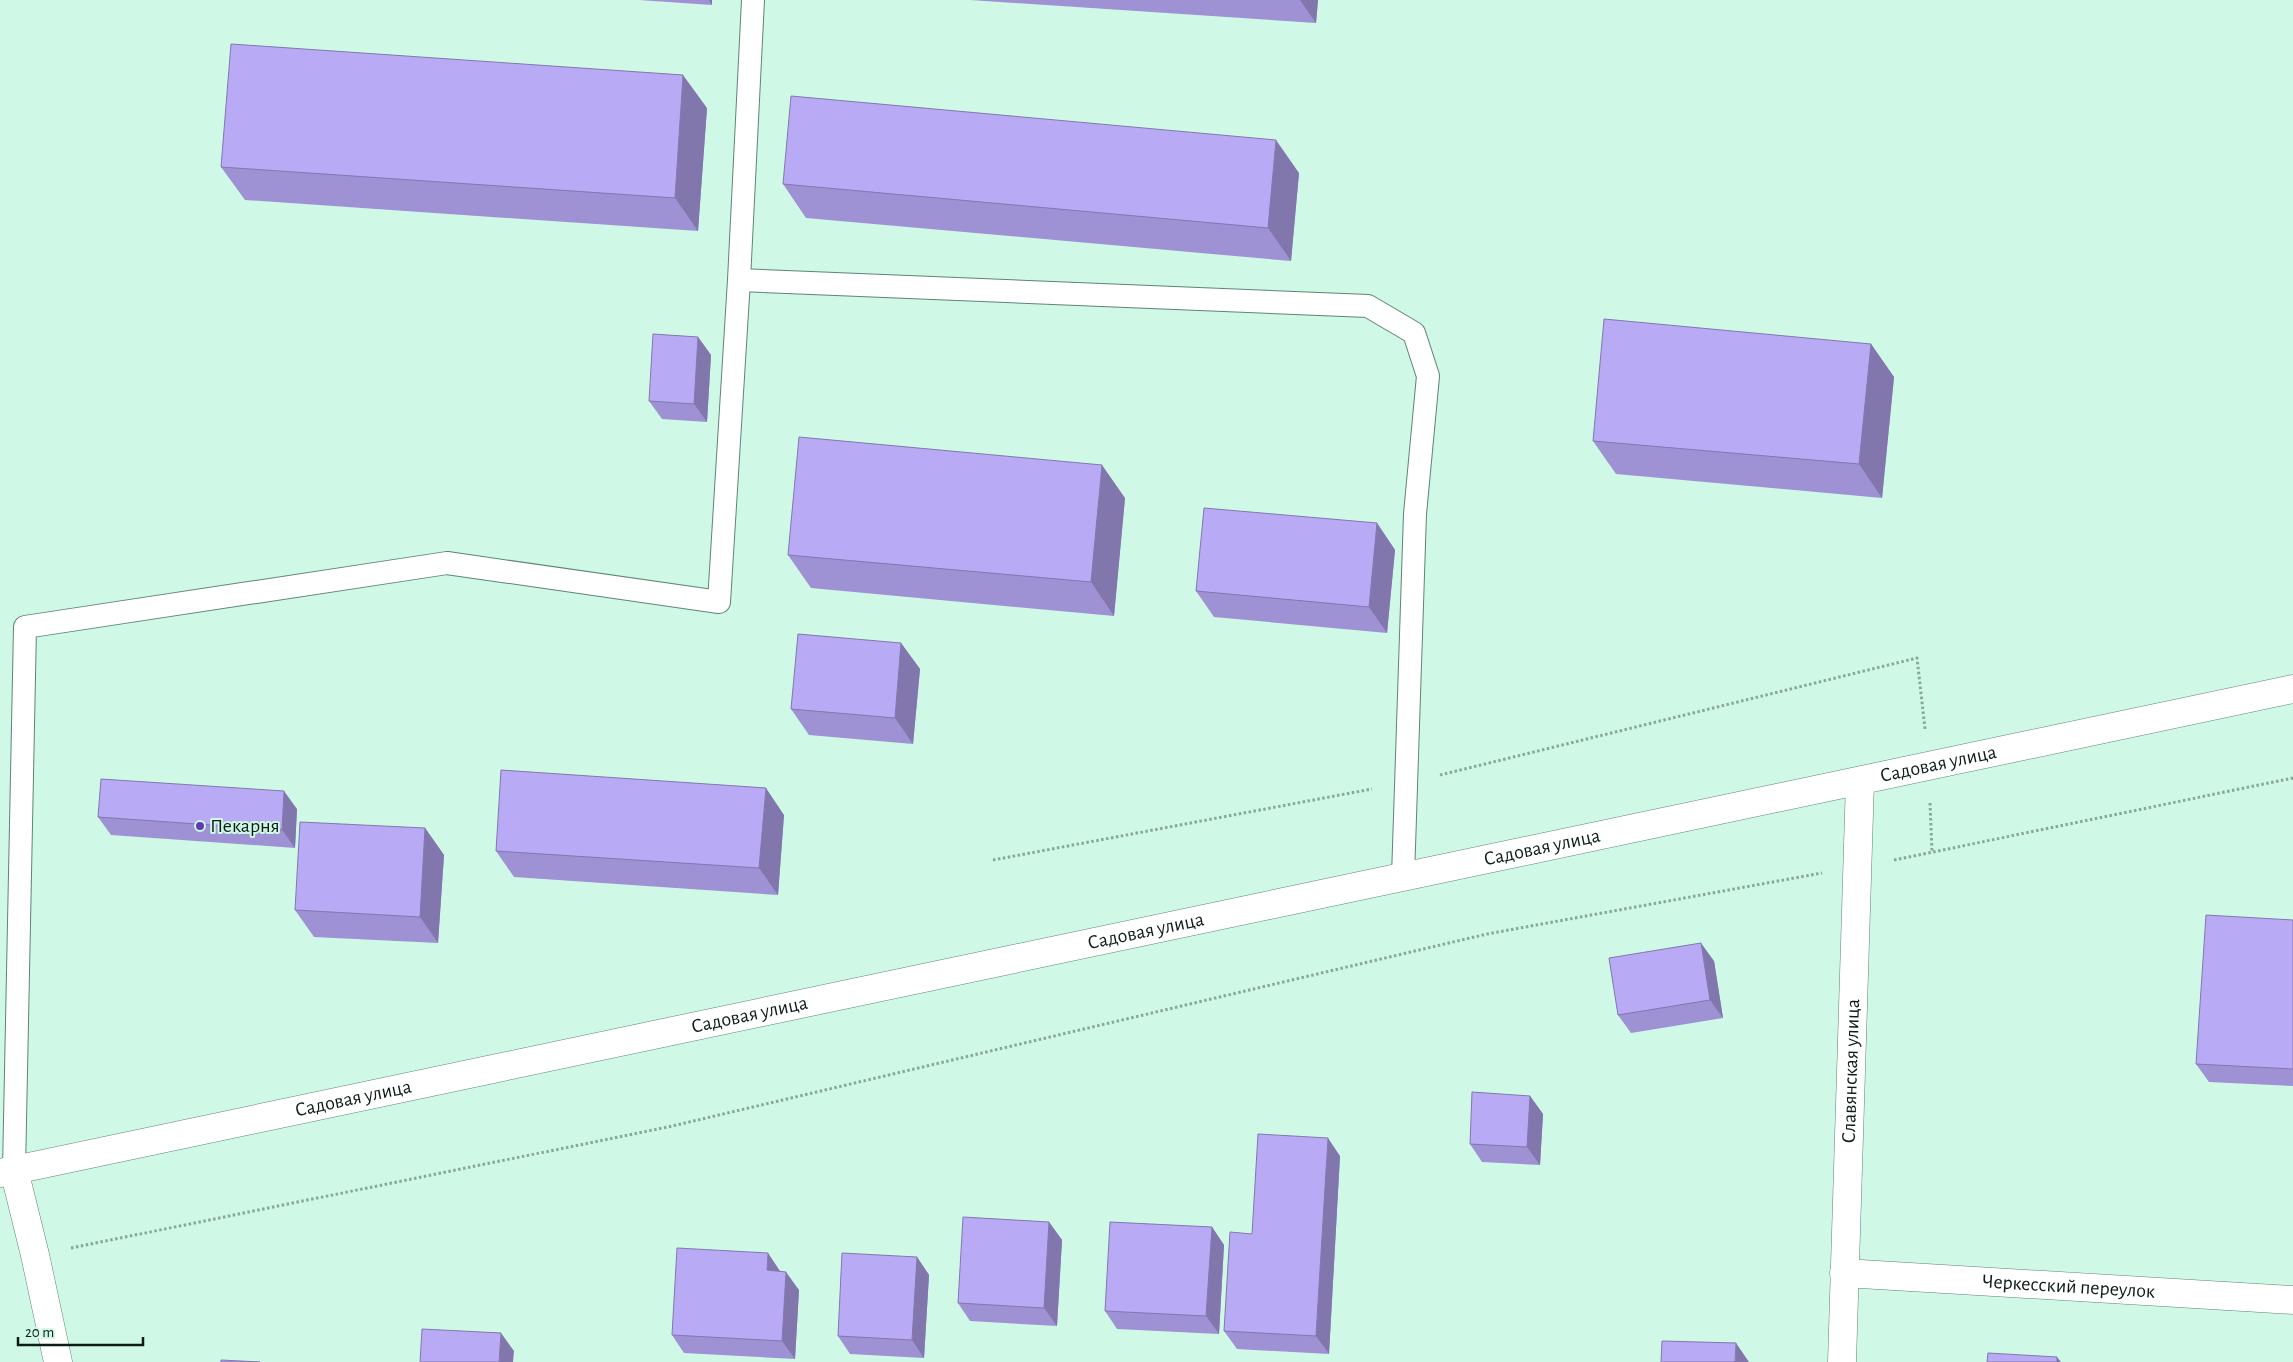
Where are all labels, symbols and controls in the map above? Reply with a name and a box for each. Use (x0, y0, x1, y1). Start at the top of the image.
street label: Садовая улица (1878, 742, 1998, 786)
place label: Пекарня (210, 816, 280, 836)
marker: Пекарня (194, 820, 206, 832)
street label: Садовая улица (1482, 825, 1602, 870)
street label: Садовая улица (1086, 909, 1206, 953)
street label: Садовая улица (689, 993, 810, 1037)
street label: Славянская улица (1839, 999, 1863, 1144)
street label: Садовая улица (293, 1076, 413, 1120)
street label: Черкесский переулок (1982, 1271, 2156, 1302)
scale bar (18, 1314, 142, 1346)
text: 20 m (25, 1325, 54, 1340)

